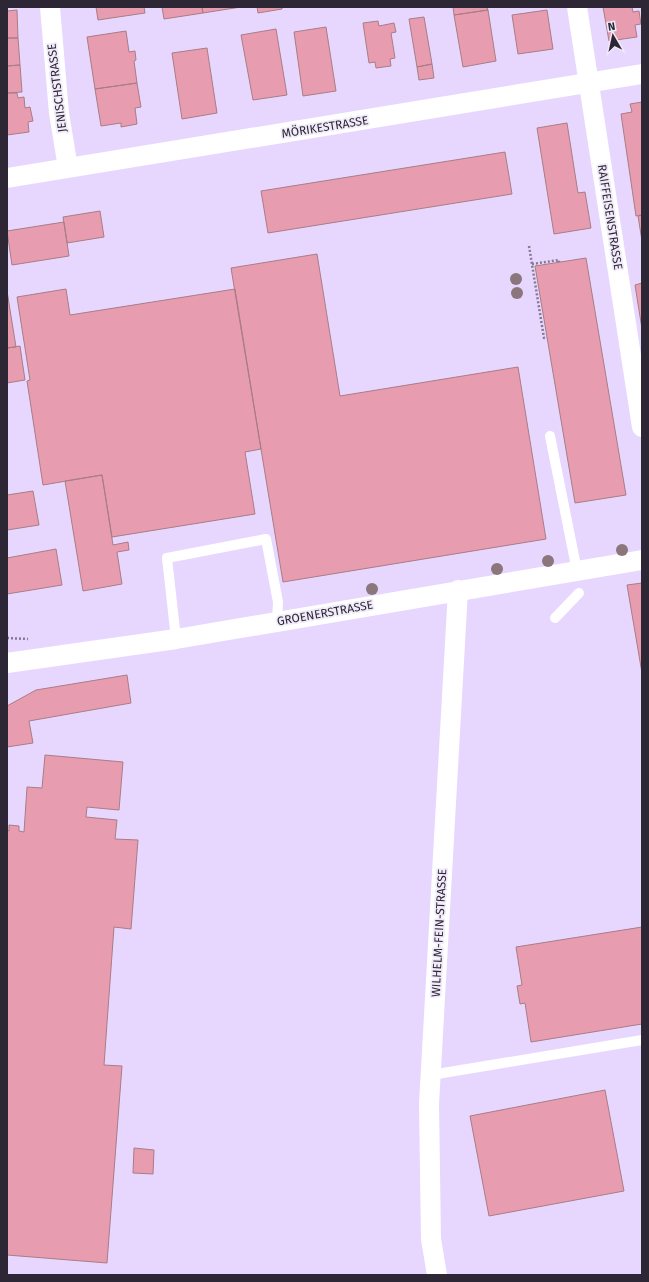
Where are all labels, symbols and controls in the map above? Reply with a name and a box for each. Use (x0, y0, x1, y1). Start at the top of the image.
north arrow (593, 16, 633, 56)
text: N (607, 20, 616, 34)
street label: JENISCHSTRASSE (45, 43, 69, 133)
street label: MÖRIKESTRASSE (280, 111, 369, 141)
street label: RAIFFEISENSTRASSE (595, 163, 625, 271)
street label: GROENERSTRASSE (276, 598, 374, 628)
street label: WILHELM-FEIN-STRASSE (429, 869, 449, 997)

